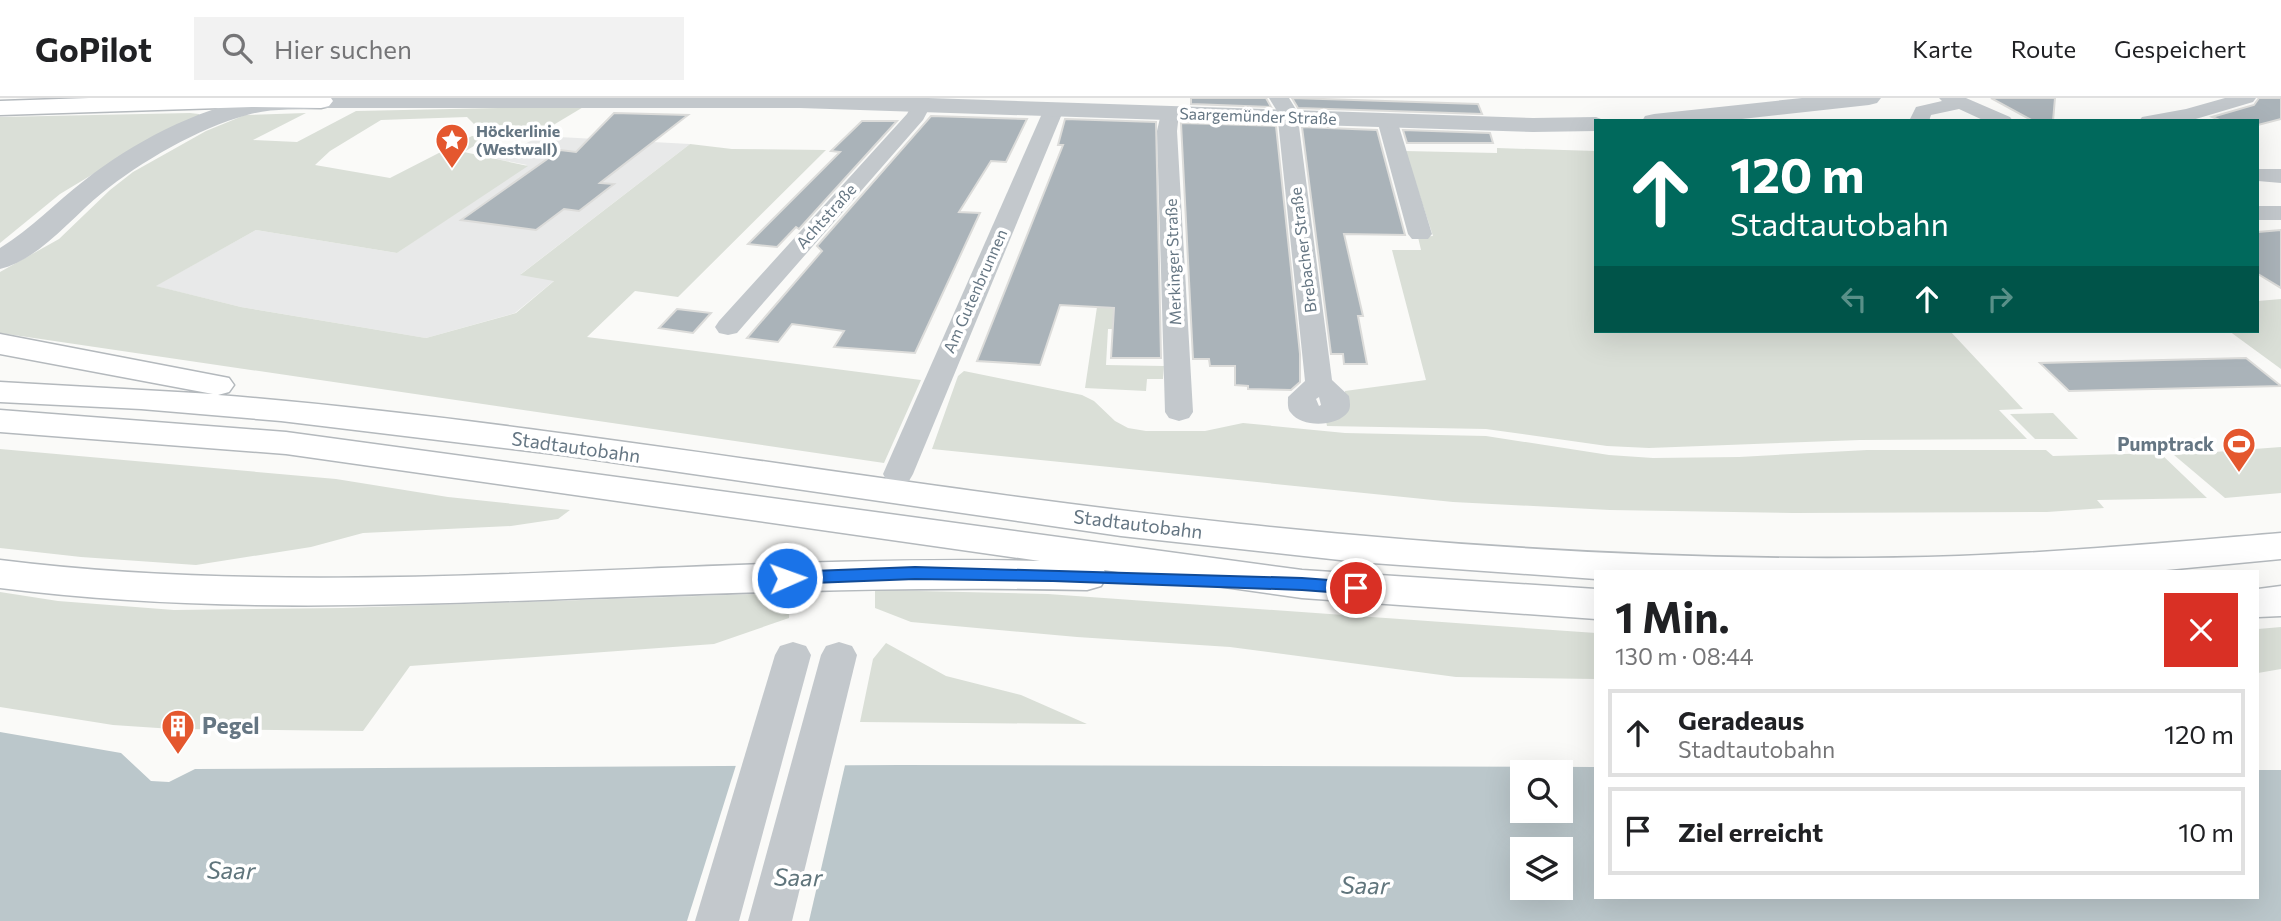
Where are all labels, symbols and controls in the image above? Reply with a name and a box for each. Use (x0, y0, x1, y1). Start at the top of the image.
search box (194, 17, 684, 80)
text: GoPilot (35, 28, 152, 69)
icon: search (218, 29, 256, 67)
text: Hier suchen (274, 33, 412, 64)
text: Karte (1912, 34, 1973, 63)
text: Route (2011, 34, 2076, 63)
text: Gespeichert (2114, 34, 2246, 63)
street label: Saargemünder Straße (1179, 103, 1337, 128)
place icon: Höckerlinie (Westwall) (433, 121, 471, 170)
place label: Höckerlinie (Westwall) (476, 121, 560, 158)
text: 120 m (1730, 143, 1864, 203)
icon: ahead (1615, 147, 1706, 238)
street label: Achtstraße (792, 179, 860, 252)
street label: Brebacher Straße (1285, 186, 1320, 314)
street label: Merkinger Straße (1161, 198, 1184, 326)
text: Stadtautobahn (1730, 203, 1949, 243)
street label: Am Gutenbrunnen (939, 226, 1010, 356)
icon: left (1835, 280, 1873, 318)
icon: ahead (1908, 280, 1946, 318)
icon: right (1981, 280, 2019, 318)
sports icon: Pumptrack (2220, 425, 2258, 474)
street label: Stadtautobahn (510, 426, 642, 467)
place label: Pumptrack (2117, 432, 2214, 455)
street label: Stadtautobahn (1072, 504, 1204, 543)
position arrow (750, 541, 824, 615)
pin (1326, 558, 1386, 618)
icon: arrive (1337, 569, 1375, 607)
text: 1 Min. (1615, 590, 1730, 642)
button: close (2164, 593, 2238, 667)
text: 130 m · 08:44 (1615, 642, 1754, 670)
text: Geradeaus (1678, 704, 1804, 735)
building icon: Pegel (159, 707, 197, 756)
place label: Pegel (202, 711, 260, 739)
icon: ahead (1619, 714, 1657, 752)
text: 120 m (2164, 718, 2234, 749)
text: Stadtautobahn (1678, 735, 1835, 763)
map controls (1510, 760, 1573, 900)
button: search (1510, 760, 1573, 823)
icon: arrive (1619, 812, 1657, 850)
text: Ziel erreicht (1678, 816, 1823, 847)
text: 10 m (2178, 816, 2234, 847)
button: layers (1510, 837, 1573, 900)
water label: Saar (206, 855, 257, 884)
water label: Saar (773, 862, 824, 891)
water label: Saar (1340, 870, 1391, 899)

